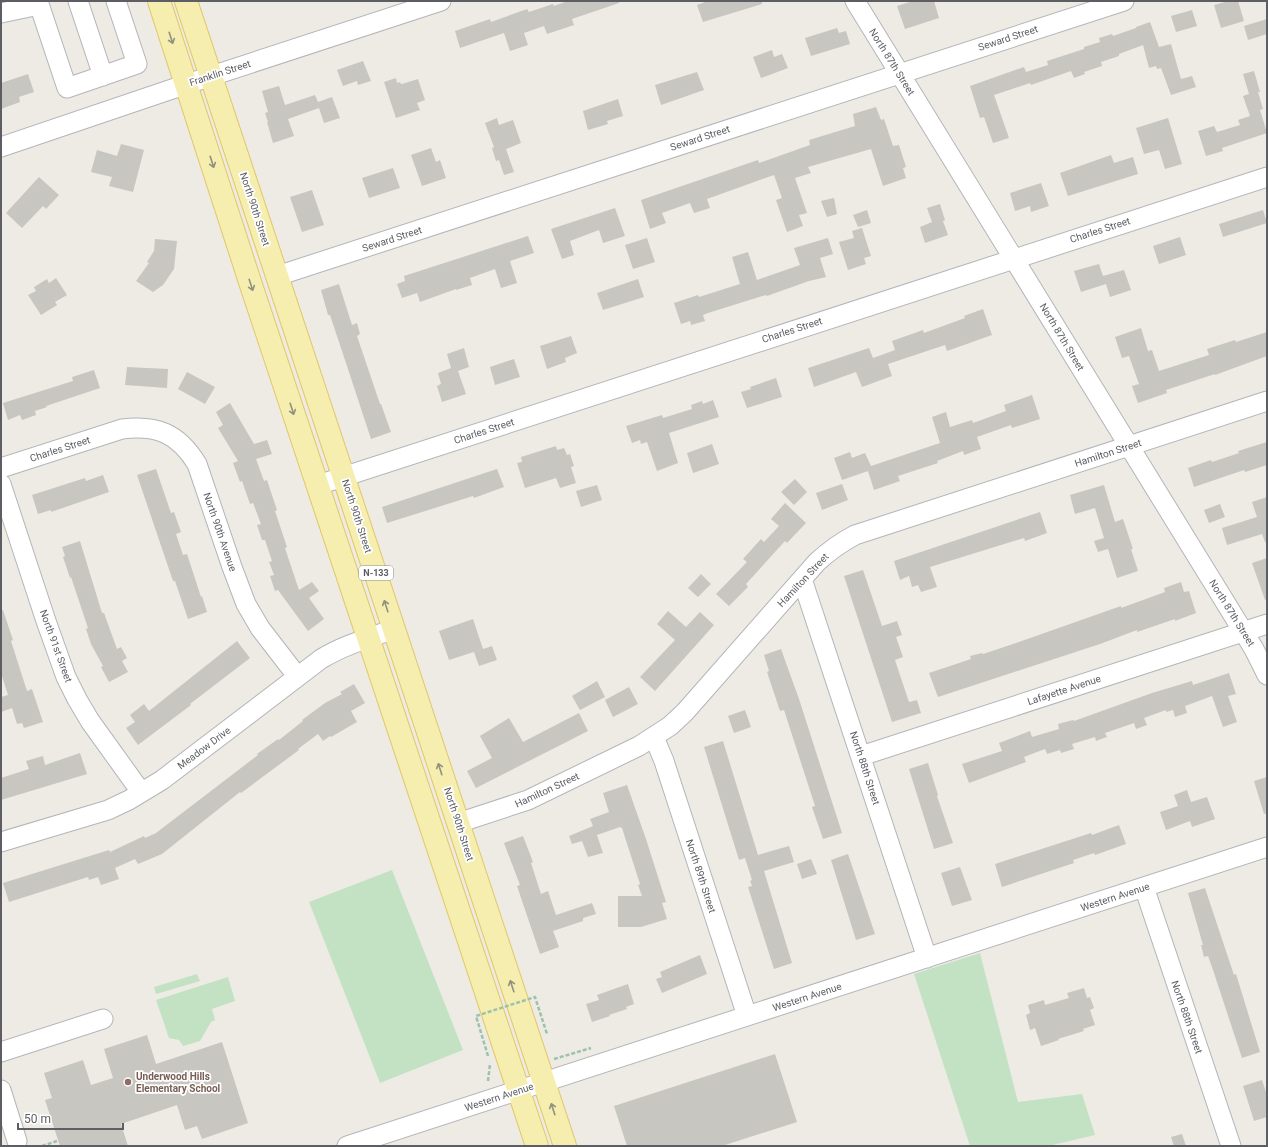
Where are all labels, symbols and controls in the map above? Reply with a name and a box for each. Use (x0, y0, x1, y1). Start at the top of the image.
street label: Seward Street (977, 23, 1039, 53)
street label: North 87th Street (867, 27, 917, 97)
one-way arrow (168, 32, 176, 44)
street label: Franklin Street (188, 58, 252, 88)
street label: Seward Street (669, 123, 731, 153)
one-way arrow (209, 155, 216, 168)
street label: North 90th Street (238, 171, 272, 247)
street label: Charles Street (1069, 215, 1131, 245)
street label: Seward Street (361, 224, 423, 254)
one-way arrow (248, 279, 256, 291)
street label: North 87th Street (1038, 301, 1086, 373)
street label: Charles Street (761, 315, 823, 345)
one-way arrow (289, 402, 297, 414)
street label: Charles Street (453, 416, 515, 446)
street label: Charles Street (29, 434, 91, 464)
street label: Hamilton Street (1073, 437, 1143, 469)
street label: North 90th Street (340, 478, 374, 554)
street label: North 90th Avenue (201, 491, 239, 573)
street label: Hamilton Street (775, 551, 831, 609)
road number: N-133 (359, 566, 393, 580)
street label: North 87th Street (1207, 578, 1257, 648)
one-way arrow (382, 599, 389, 612)
street label: North 91st Street (38, 608, 74, 684)
street label: Lafayette Avenue (1026, 673, 1102, 707)
street label: Meadow Drive (175, 725, 233, 771)
street label: North 88th Street (848, 730, 882, 806)
one-way arrow (436, 763, 444, 775)
street label: Hamilton Street (513, 770, 581, 810)
street label: North 90th Street (442, 786, 476, 862)
street label: North 89th Street (684, 838, 718, 914)
street label: Western Avenue (1079, 881, 1151, 913)
one-way arrow (508, 979, 515, 992)
street label: North 88th Street (1169, 979, 1205, 1055)
street label: Western Avenue (771, 981, 843, 1013)
place label: Underwood Hills Elementary School (136, 1071, 221, 1094)
marker: Underwood Hills Elementary School (123, 1077, 133, 1087)
street label: Western Avenue (463, 1081, 535, 1113)
one-way arrow (549, 1103, 556, 1116)
scale bar (18, 1105, 123, 1131)
text: 50 m (24, 1112, 51, 1126)

